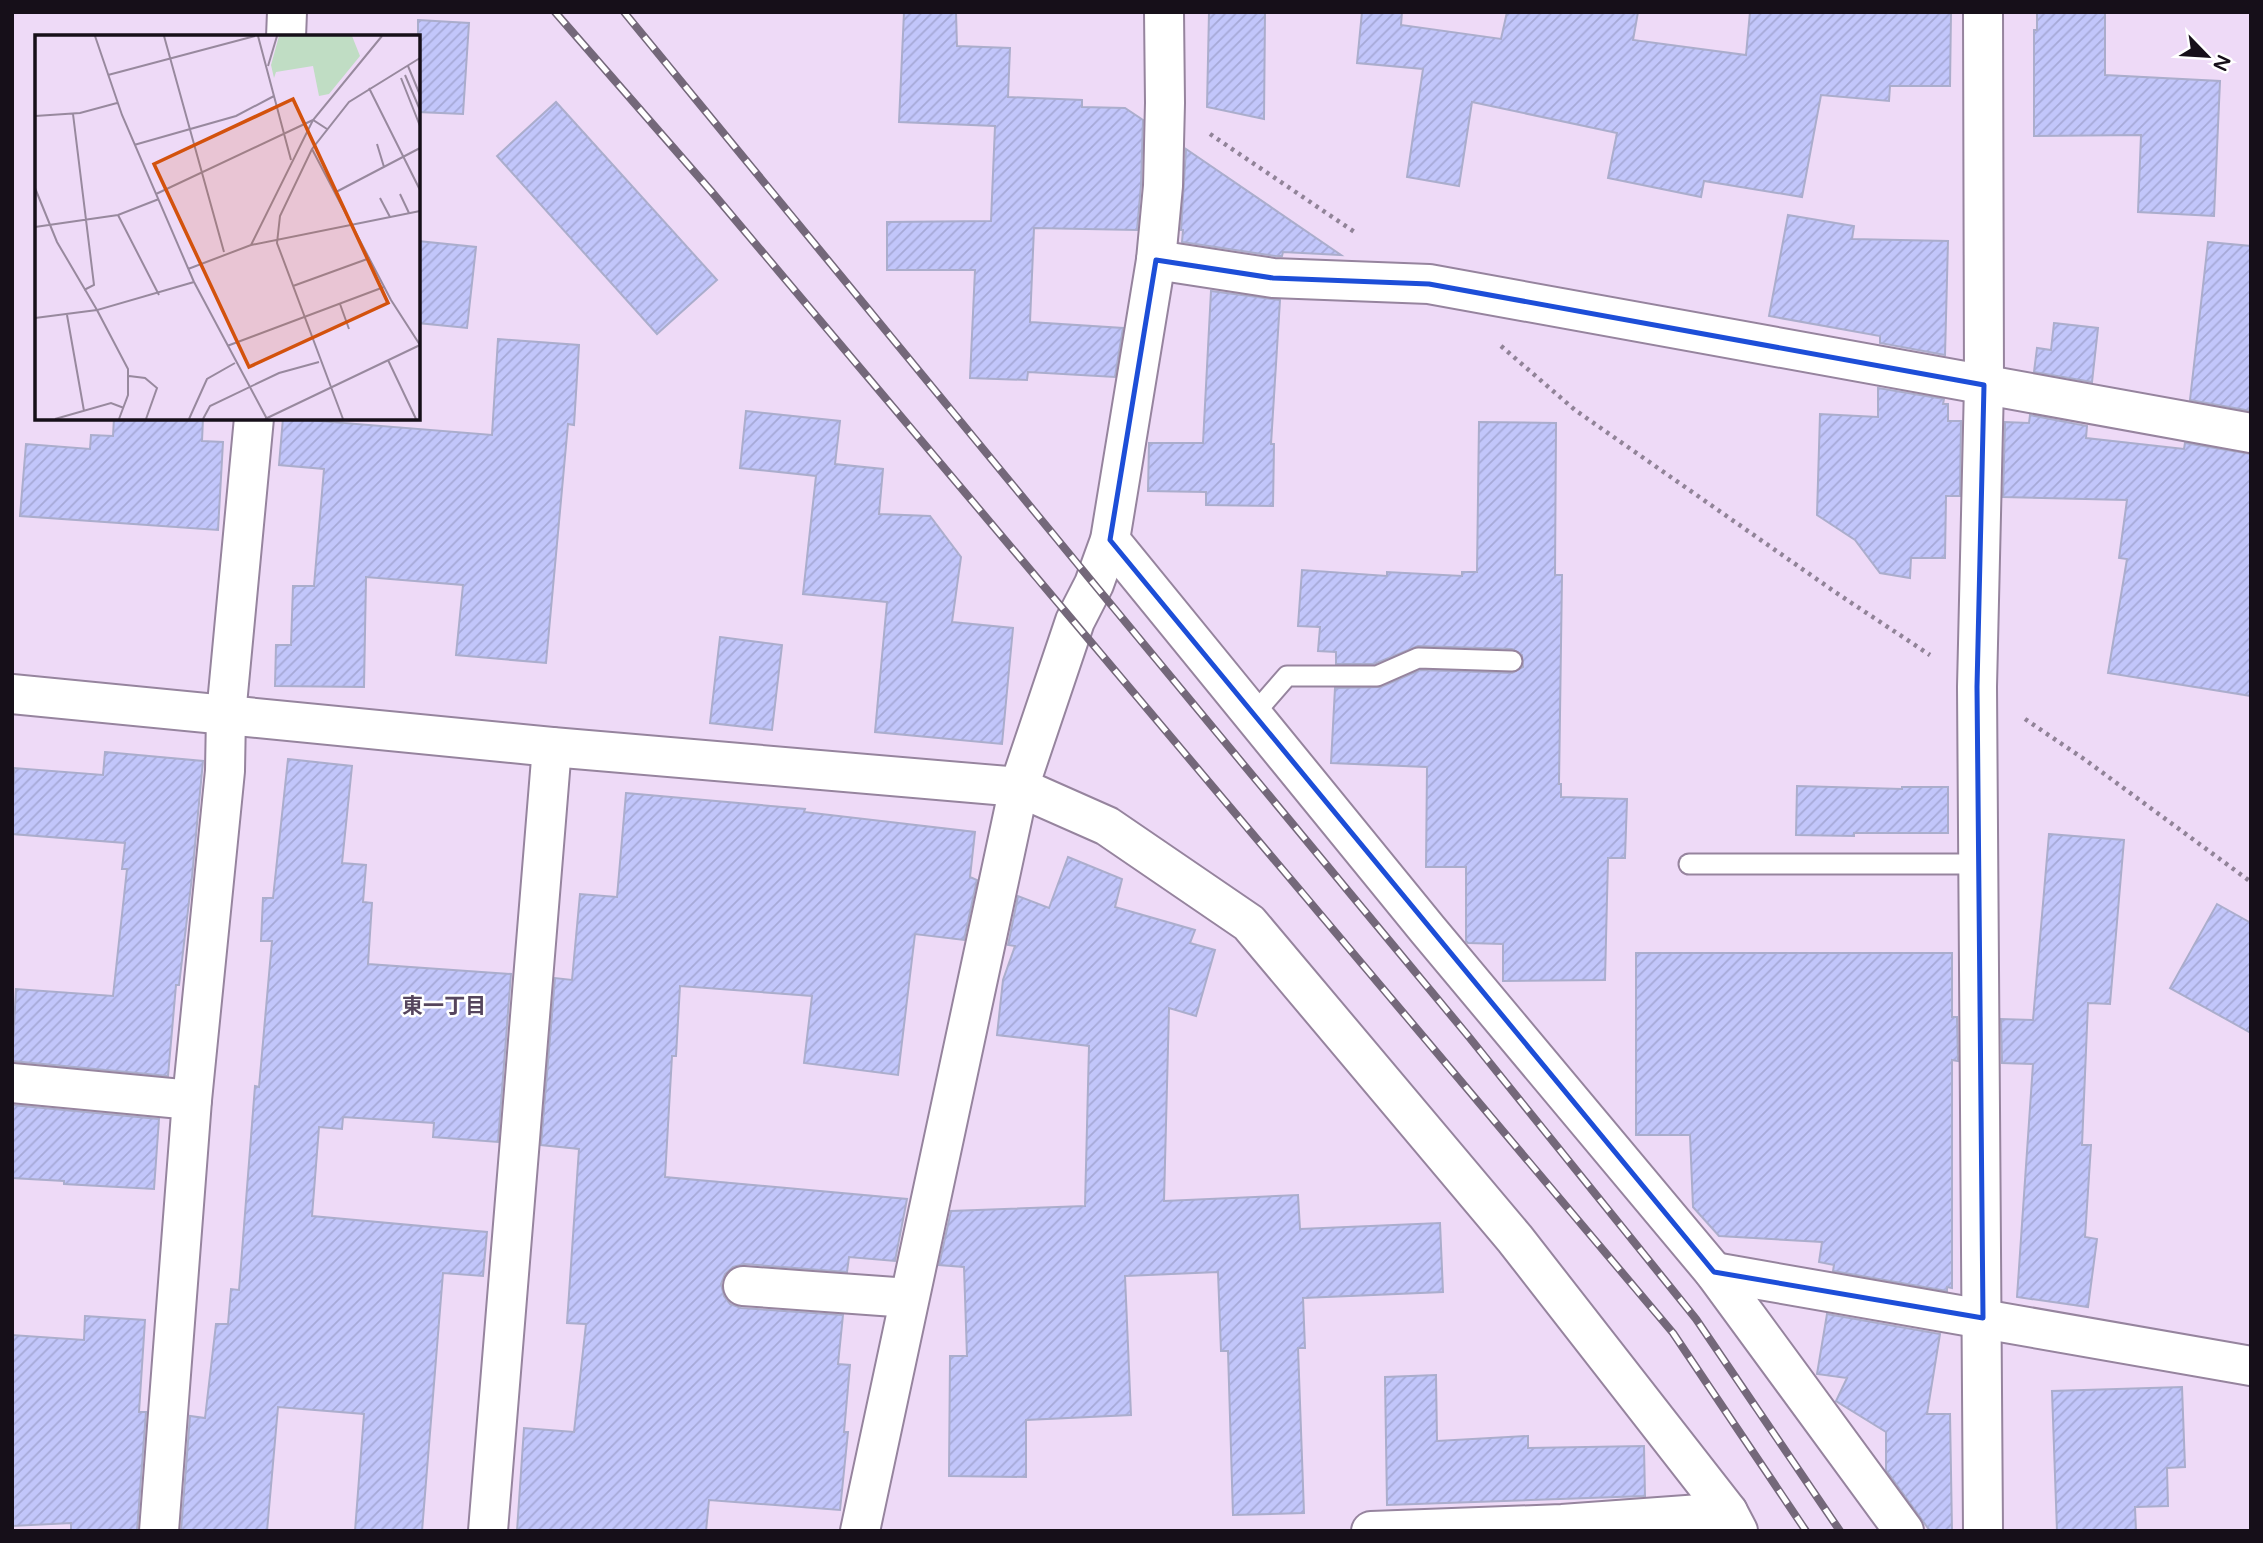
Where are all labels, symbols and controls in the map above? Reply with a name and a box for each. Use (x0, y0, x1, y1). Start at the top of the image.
north arrow (2172, 21, 2242, 91)
inset map (35, 35, 420, 420)
text: N (2208, 51, 2235, 74)
district label: 東一丁目 (402, 994, 486, 1019)

